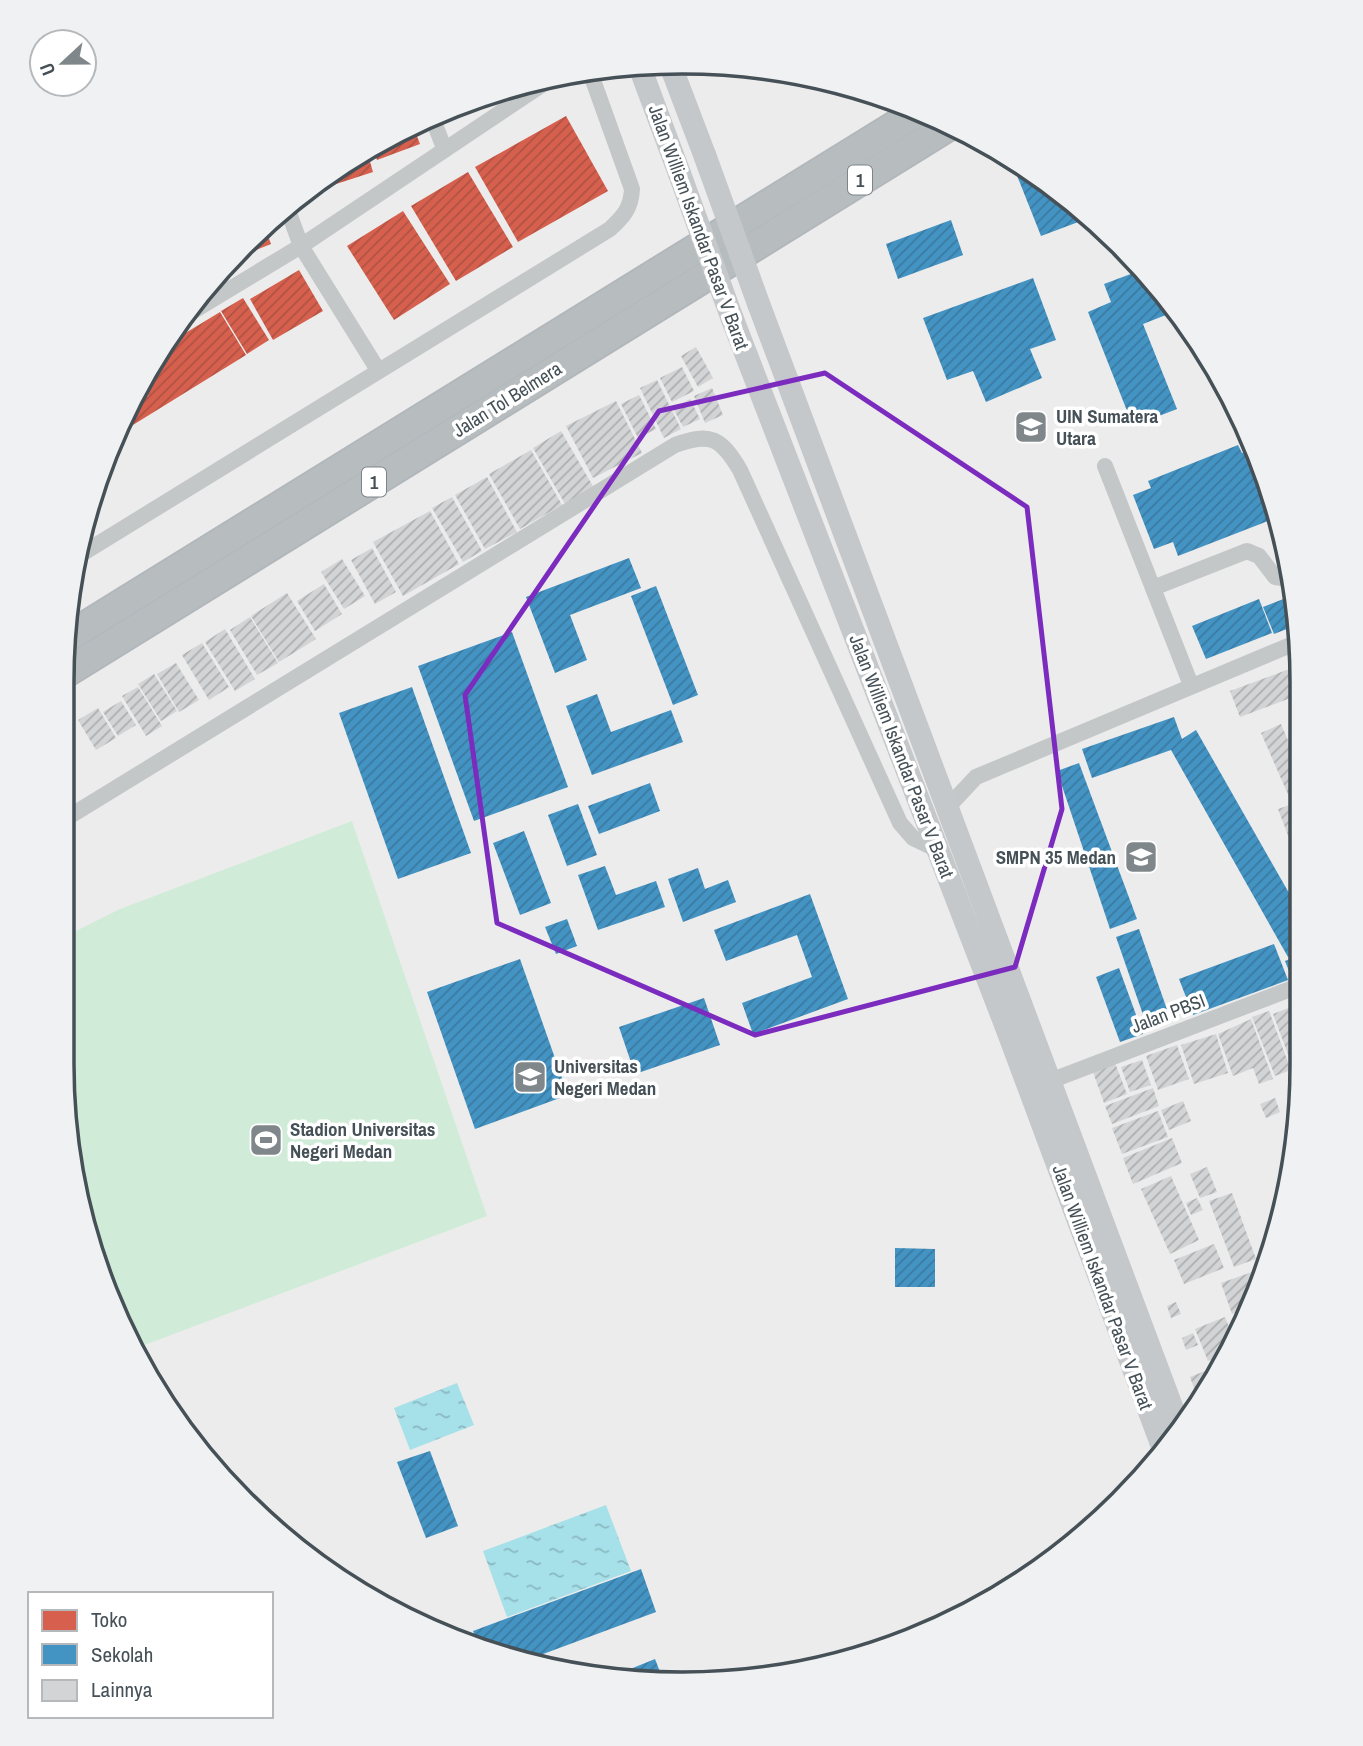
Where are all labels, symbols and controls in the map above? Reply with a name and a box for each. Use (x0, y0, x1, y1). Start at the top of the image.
north arrow (28, 28, 98, 98)
text: U (33, 59, 61, 79)
street label: Jalan Williem Iskandar Pasar V Barat (643, 101, 756, 354)
road number: 1 (848, 166, 872, 195)
street label: Jalan Tol Belmera (448, 355, 567, 443)
place label: UIN Sumatera Utara (1056, 403, 1158, 451)
school or university icon: UIN Sumatera Utara (1012, 408, 1050, 446)
road number: 1 (362, 468, 386, 496)
street label: Jalan Williem Iskandar Pasar V Barat (843, 630, 961, 882)
school or university icon: SMPN 35 Medan (1122, 838, 1160, 876)
place label: SMPN 35 Medan (996, 844, 1116, 870)
street label: Jalan PBSI (1127, 987, 1209, 1039)
place label: Universitas Negeri Medan (554, 1053, 656, 1101)
school or university icon: Universitas Negeri Medan (511, 1058, 549, 1096)
place label: Stadion Universitas Negeri Medan (290, 1116, 435, 1164)
sports icon: Stadion Universitas Negeri Medan (247, 1121, 285, 1159)
street label: Jalan Williem Iskandar Pasar V Barat (1047, 1161, 1160, 1414)
legend (28, 1592, 273, 1718)
text: Toko (91, 1605, 127, 1634)
text: Sekolah (91, 1640, 153, 1669)
text: Lainnya (91, 1675, 153, 1704)

